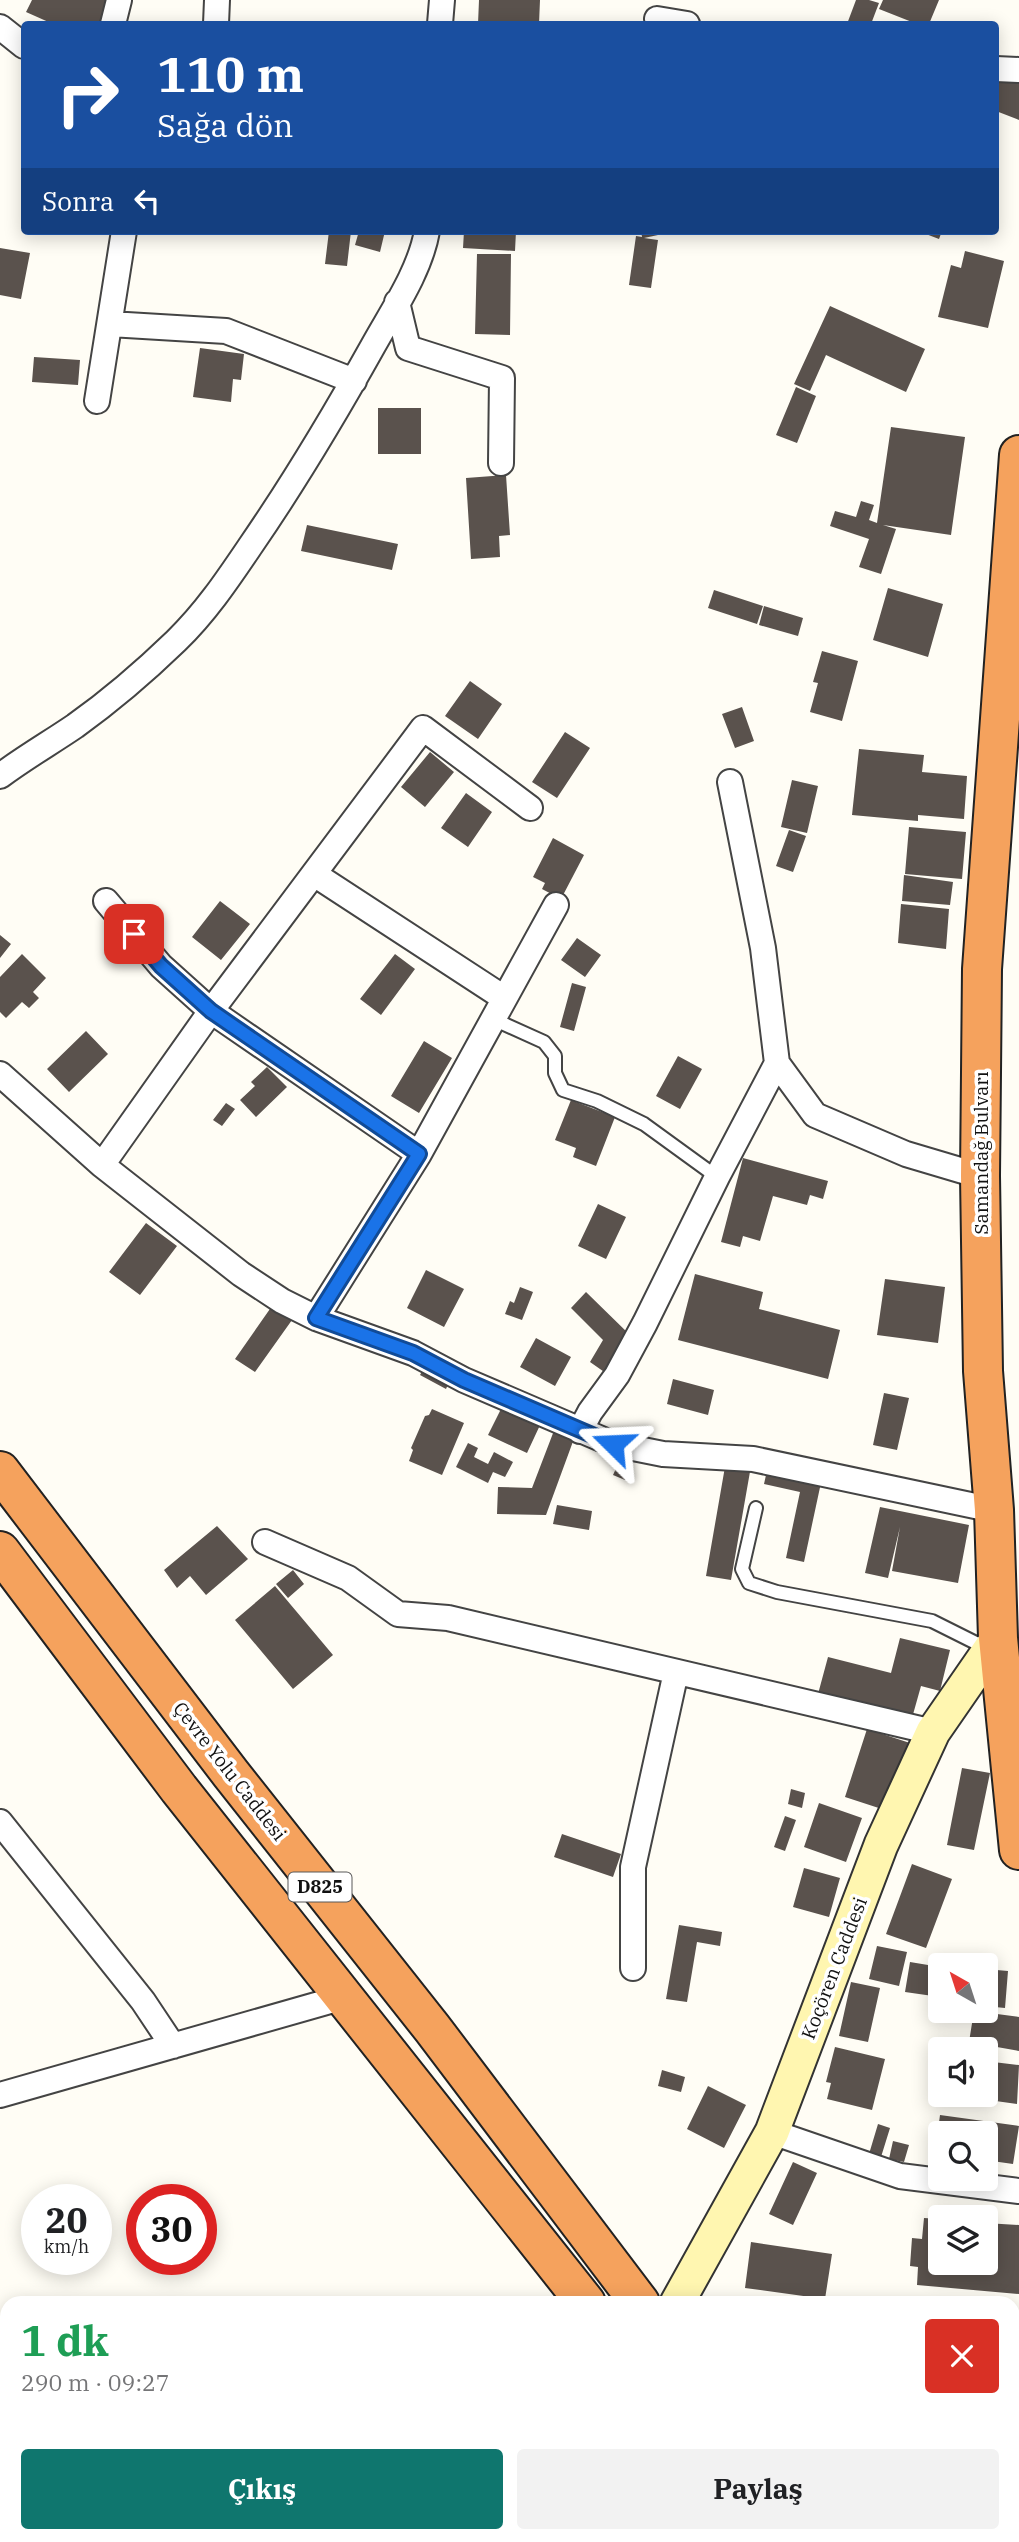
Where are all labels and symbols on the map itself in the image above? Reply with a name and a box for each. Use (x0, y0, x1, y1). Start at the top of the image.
pin (104, 904, 164, 964)
street label: Samandağ Bulvarı (969, 1071, 993, 1235)
position arrow (576, 1407, 650, 1481)
street label: Çevre Yolu Caddesi (168, 1697, 292, 1845)
road number: D825 (288, 1872, 352, 1901)
street label: Koçören Caddesi (796, 1893, 872, 2043)
north arrow (928, 1953, 998, 2023)
speed limit sign: 30 (126, 2184, 217, 2275)

